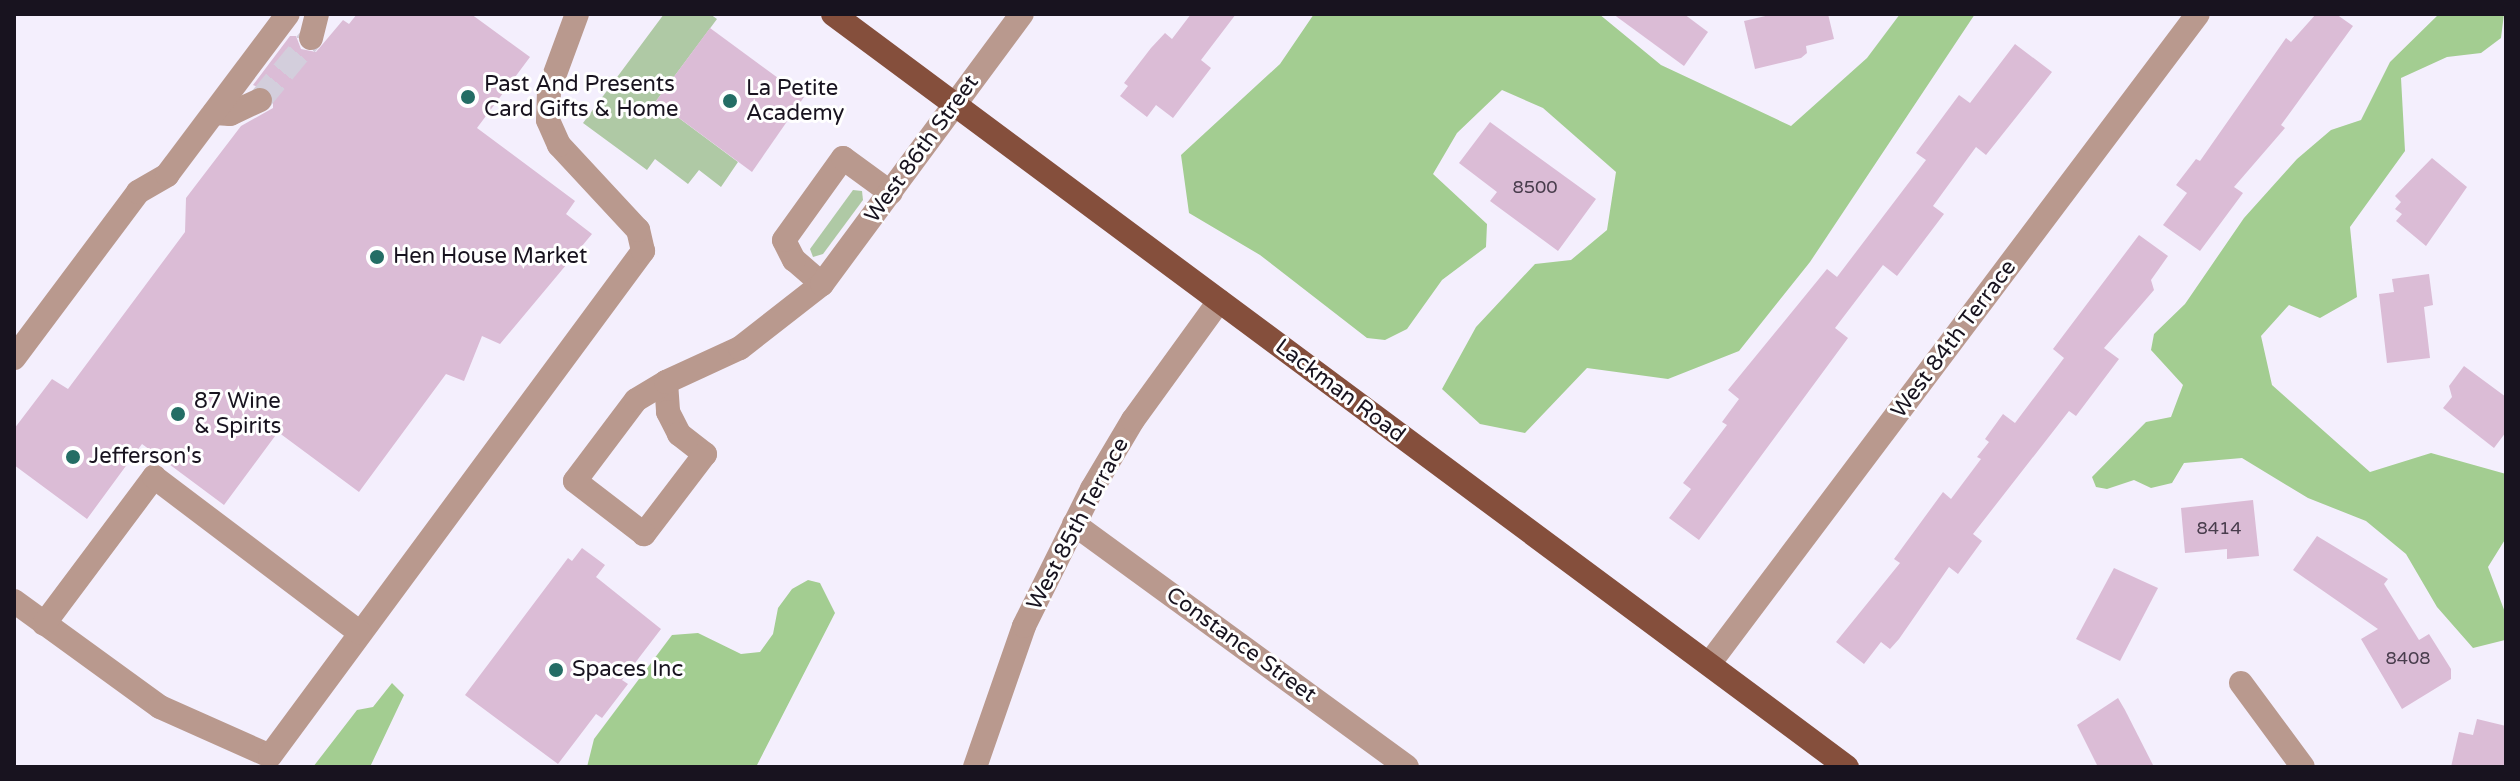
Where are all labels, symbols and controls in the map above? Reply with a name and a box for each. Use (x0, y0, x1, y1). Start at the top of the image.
street label: West 86th Street (859, 70, 985, 228)
place label: Past And Presents Card Gifts & Home (484, 71, 679, 122)
place label: La Petite Academy (746, 75, 844, 126)
marker: Past And Presents Card Gifts & Home (459, 88, 477, 106)
marker: La Petite Academy (721, 92, 739, 110)
house number: 8500 (1512, 176, 1558, 198)
place label: Hen House Market (393, 244, 587, 270)
marker: Hen House Market (368, 248, 386, 266)
street label: West 84th Terrace (1886, 255, 2022, 423)
street label: Lackman Road (1270, 334, 1410, 448)
place label: 87 Wine & Spirits (194, 388, 281, 440)
marker: 87 Wine & Spirits (169, 405, 187, 423)
street label: West 85th Terrace (1021, 433, 1135, 615)
place label: Jefferson's (89, 444, 202, 470)
marker: Jefferson's (64, 448, 82, 466)
house number: 8414 (2196, 517, 2242, 539)
street label: Constance Street (1161, 582, 1321, 708)
house number: 8408 (2385, 647, 2431, 669)
place label: Spaces Inc (572, 657, 683, 683)
marker: Spaces Inc (547, 661, 565, 679)

